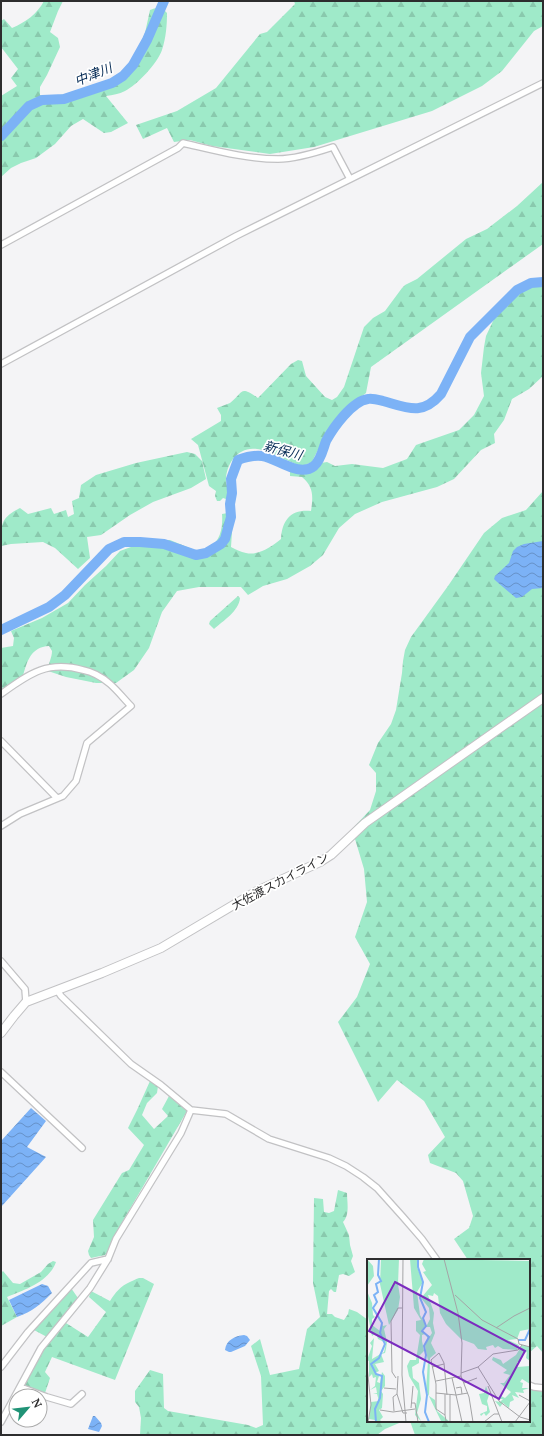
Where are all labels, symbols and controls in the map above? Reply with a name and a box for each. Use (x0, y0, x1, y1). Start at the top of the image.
water label: 中津川 (72, 58, 116, 90)
water label: 新保川 (262, 436, 306, 464)
street label: 大佐渡スカイライン (228, 848, 332, 914)
inset map (367, 1259, 530, 1422)
north arrow (8, 1388, 48, 1428)
text: N (29, 1396, 46, 1411)

